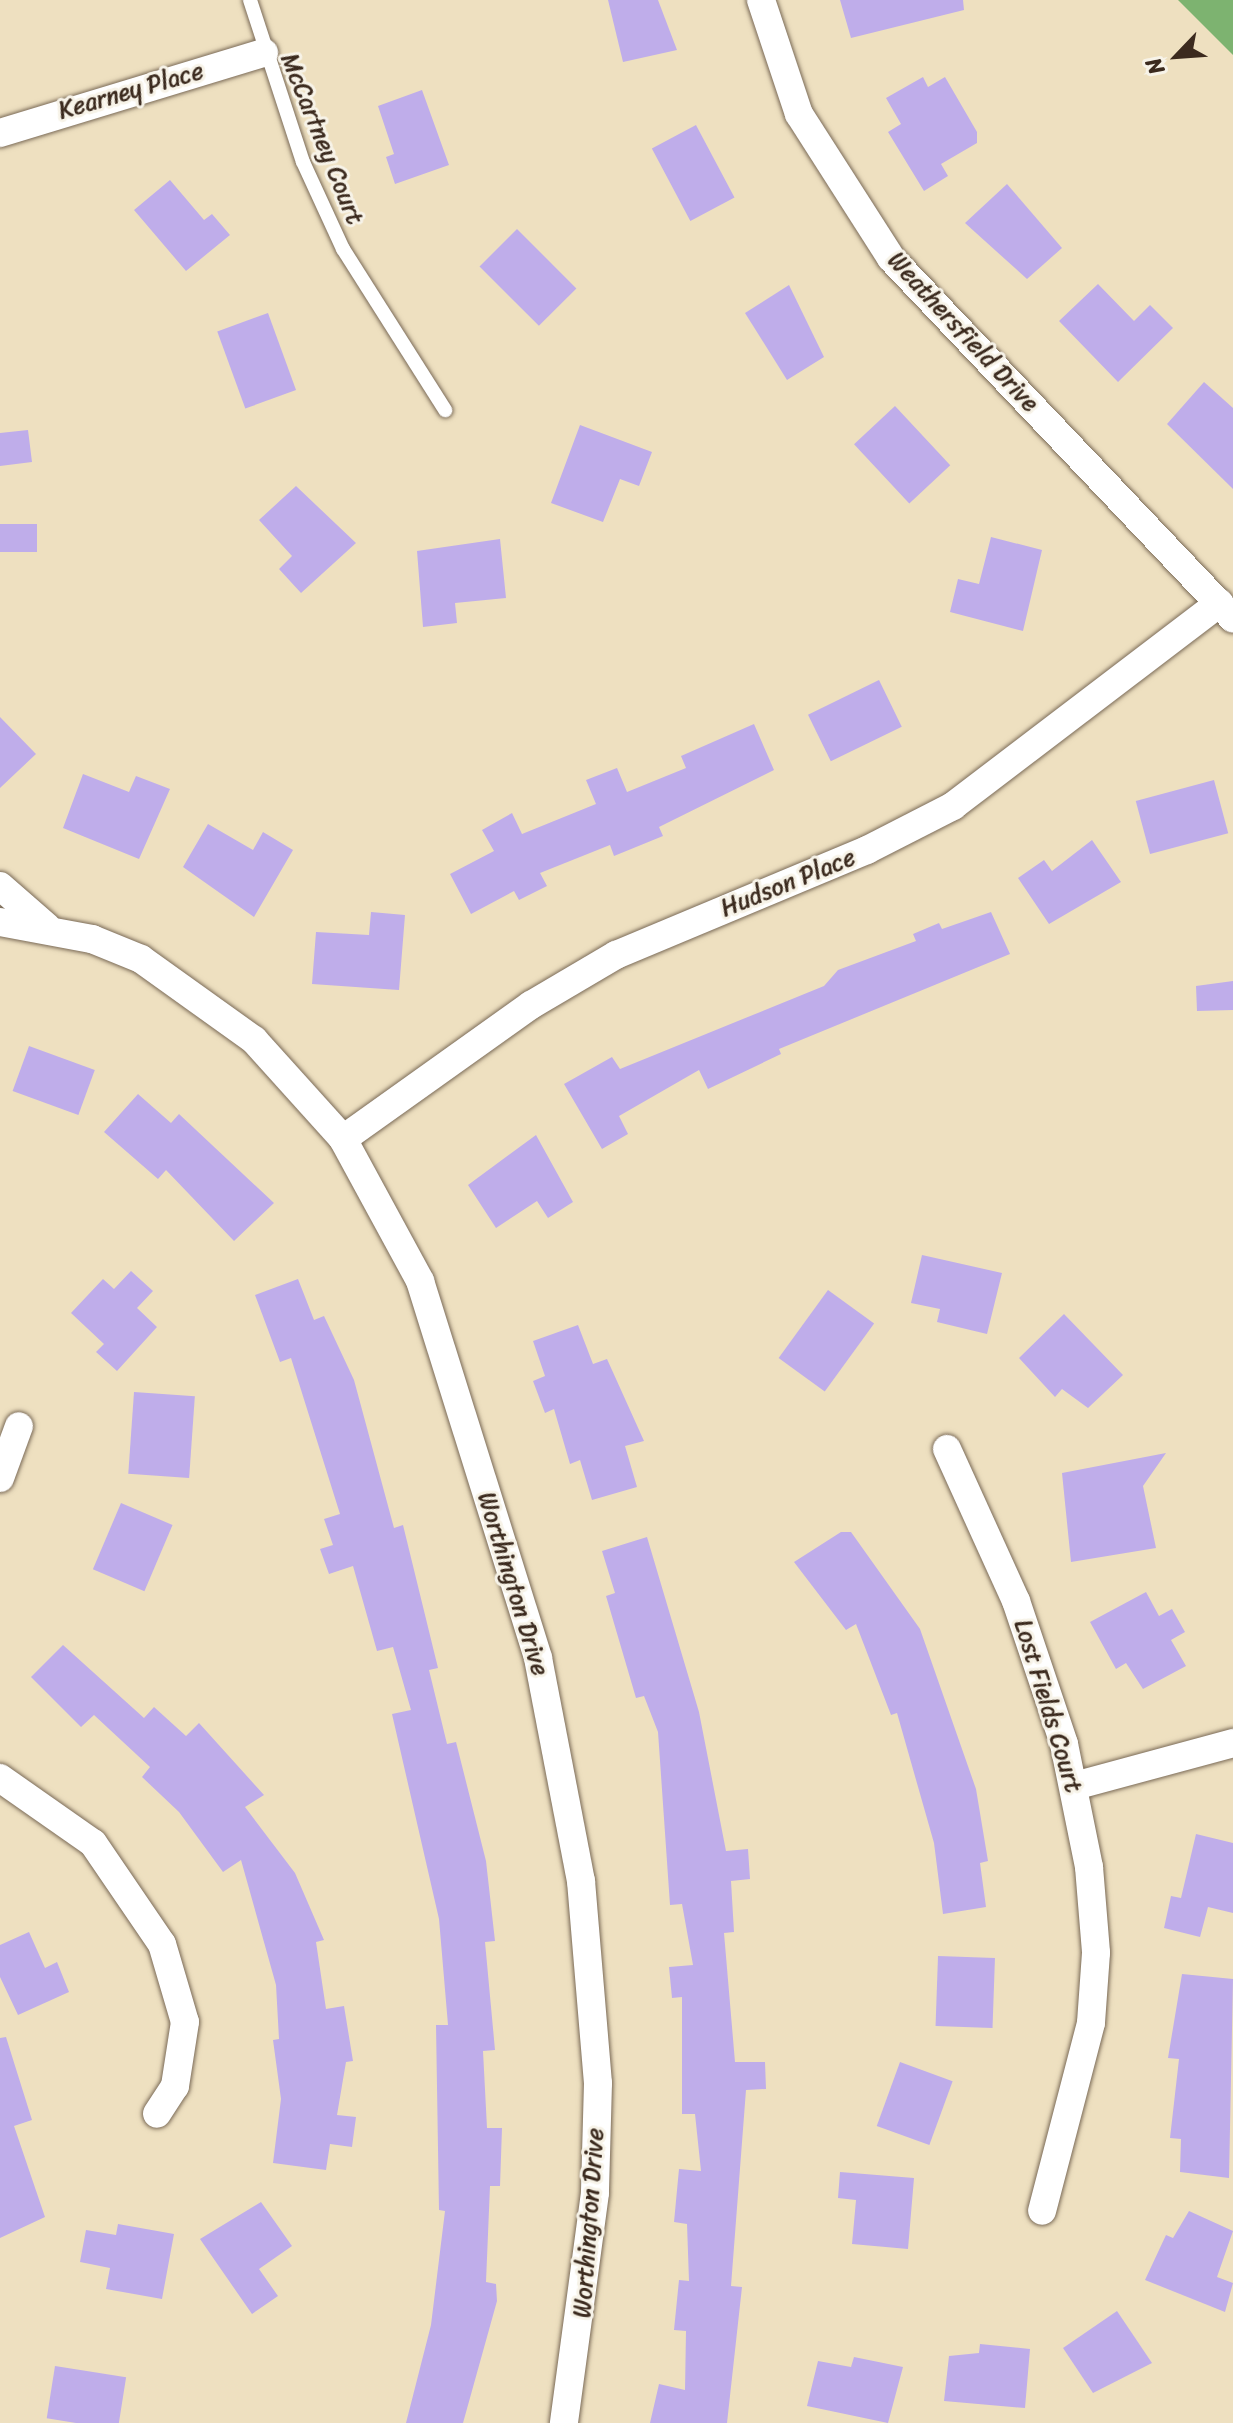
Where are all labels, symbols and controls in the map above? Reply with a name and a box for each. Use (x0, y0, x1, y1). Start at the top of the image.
north arrow (1137, 16, 1217, 96)
street label: McCartney Court (274, 49, 370, 229)
text: N (1134, 51, 1176, 82)
street label: Kearney Place (55, 57, 207, 125)
street label: Weathersfield Drive (881, 246, 1045, 418)
street label: Hudson Place (716, 843, 860, 923)
street label: Worthington Drive (471, 1489, 555, 1679)
street label: Lost Fields Court (1008, 1616, 1088, 1796)
street label: Worthington Drive (568, 2127, 610, 2319)

